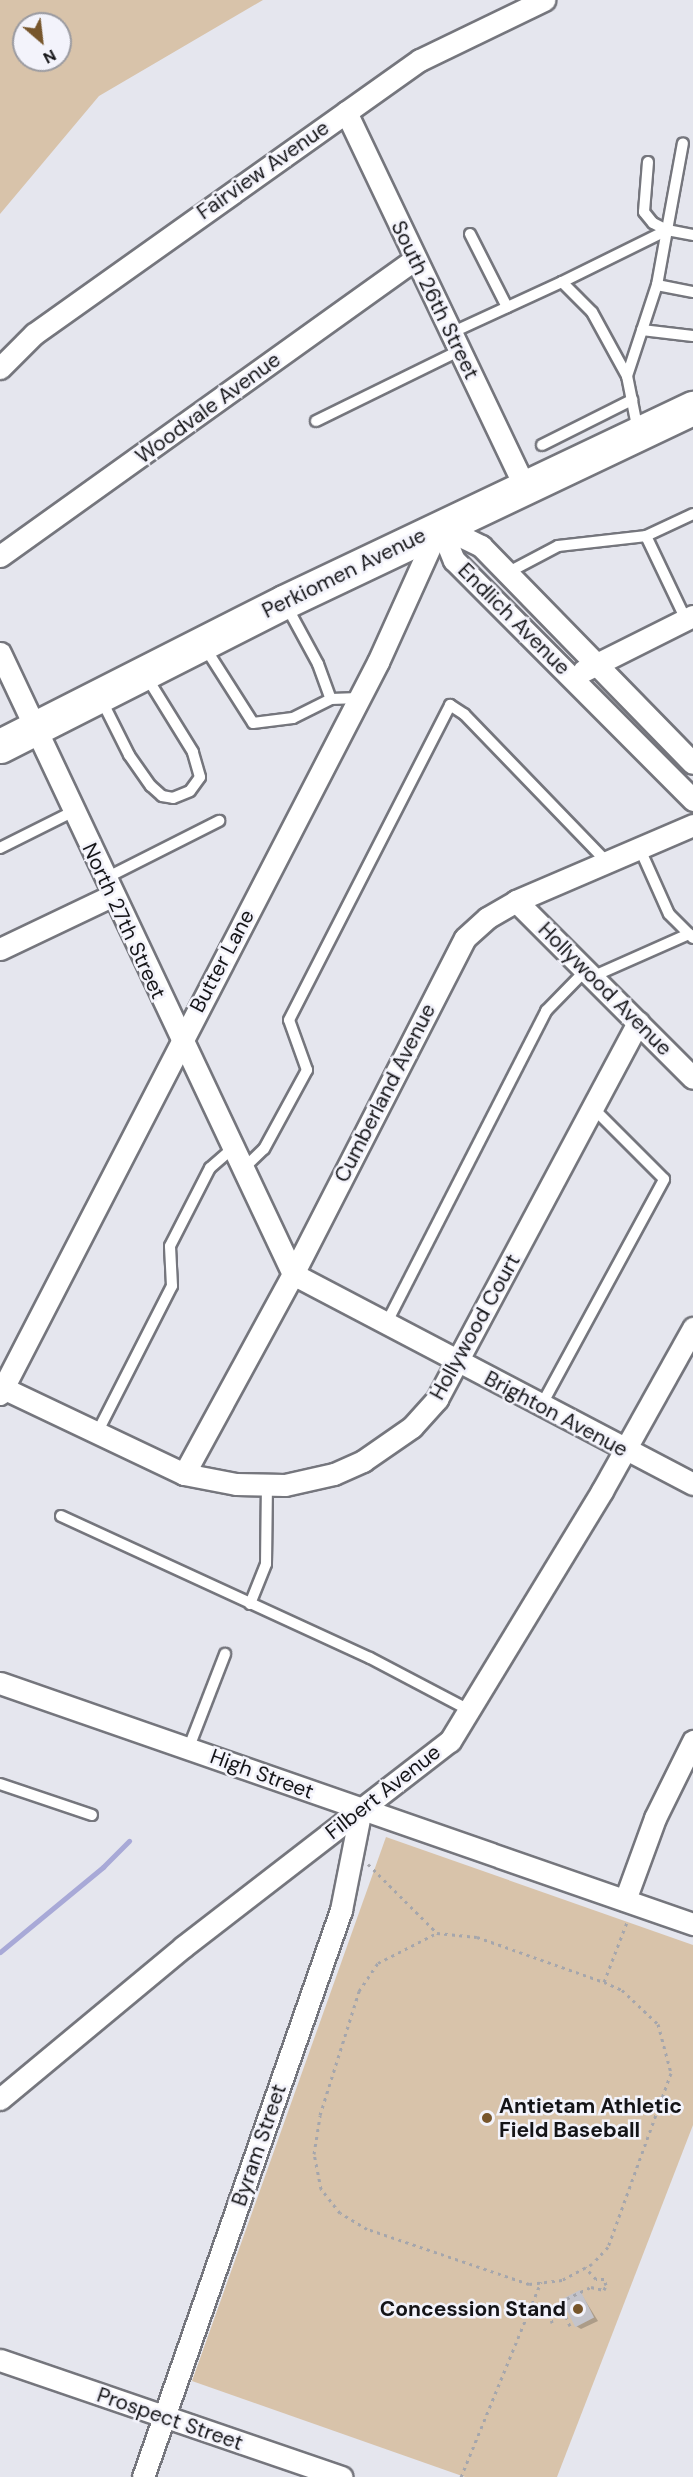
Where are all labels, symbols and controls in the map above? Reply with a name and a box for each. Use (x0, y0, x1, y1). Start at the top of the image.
north arrow (12, 12, 72, 72)
text: N (40, 45, 60, 69)
street label: Fairview Avenue (192, 115, 334, 225)
street label: South 26th Street (386, 217, 484, 383)
street label: Woodvale Avenue (131, 347, 285, 469)
street label: Perkiomen Avenue (258, 522, 430, 624)
street label: Endlich Avenue (453, 558, 575, 680)
street label: North 27th Street (77, 839, 171, 1003)
street label: Butter Lane (184, 905, 260, 1017)
street label: Hollywood Avenue (533, 917, 677, 1061)
street label: Cumberland Avenue (329, 1000, 441, 1186)
street label: Hollywood Court (425, 1250, 525, 1404)
street label: Brighton Avenue (480, 1366, 632, 1462)
street label: Filbert Avenue (320, 1739, 446, 1845)
street label: High Street (207, 1744, 317, 1804)
street label: Byram Street (226, 2081, 292, 2209)
place label: Antietam Athletic Field Baseball (499, 2093, 682, 2143)
marker: Antietam Athletic Field Baseball (480, 2111, 494, 2125)
place label: Concession Stand (380, 2296, 566, 2322)
marker: Concession Stand (571, 2302, 585, 2316)
street label: Prospect Street (94, 2382, 246, 2456)

